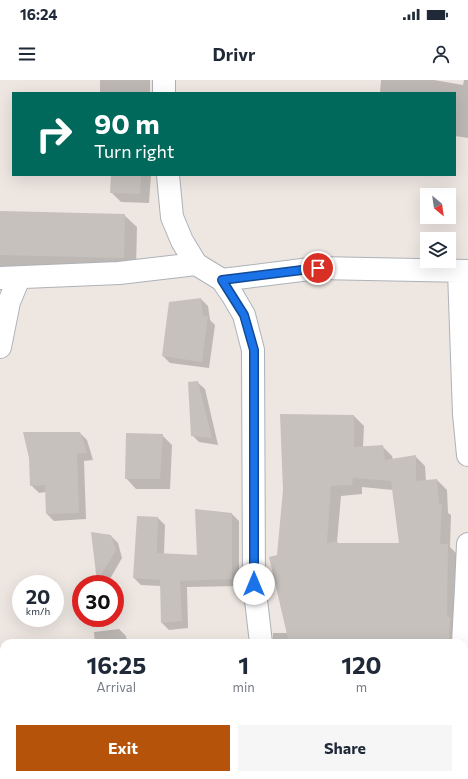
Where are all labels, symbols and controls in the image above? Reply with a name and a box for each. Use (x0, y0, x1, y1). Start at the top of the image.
text: 16:24 (20, 5, 58, 23)
icon: menu (16, 43, 38, 65)
text: Drivr (213, 43, 255, 65)
icon: person (430, 43, 452, 65)
text: 90 m (94, 106, 160, 140)
icon: right (28, 108, 80, 160)
text: Turn right (94, 140, 174, 162)
north arrow (420, 188, 456, 224)
map controls (420, 188, 456, 268)
button: layers (420, 232, 456, 268)
pin (301, 251, 335, 285)
icon: arrive (307, 257, 329, 279)
position arrow (233, 563, 275, 605)
speed limit sign: 30 (72, 575, 124, 627)
text: 20 (26, 584, 50, 608)
text: km/h (26, 605, 50, 617)
text: 16:25 (86, 650, 146, 679)
text: 1 (238, 650, 249, 679)
text: 120 (341, 650, 382, 679)
text: Arrival (97, 679, 136, 695)
text: min (233, 679, 255, 695)
text: m (356, 679, 367, 695)
button: Exit (16, 725, 230, 771)
button: Share (238, 725, 452, 771)

